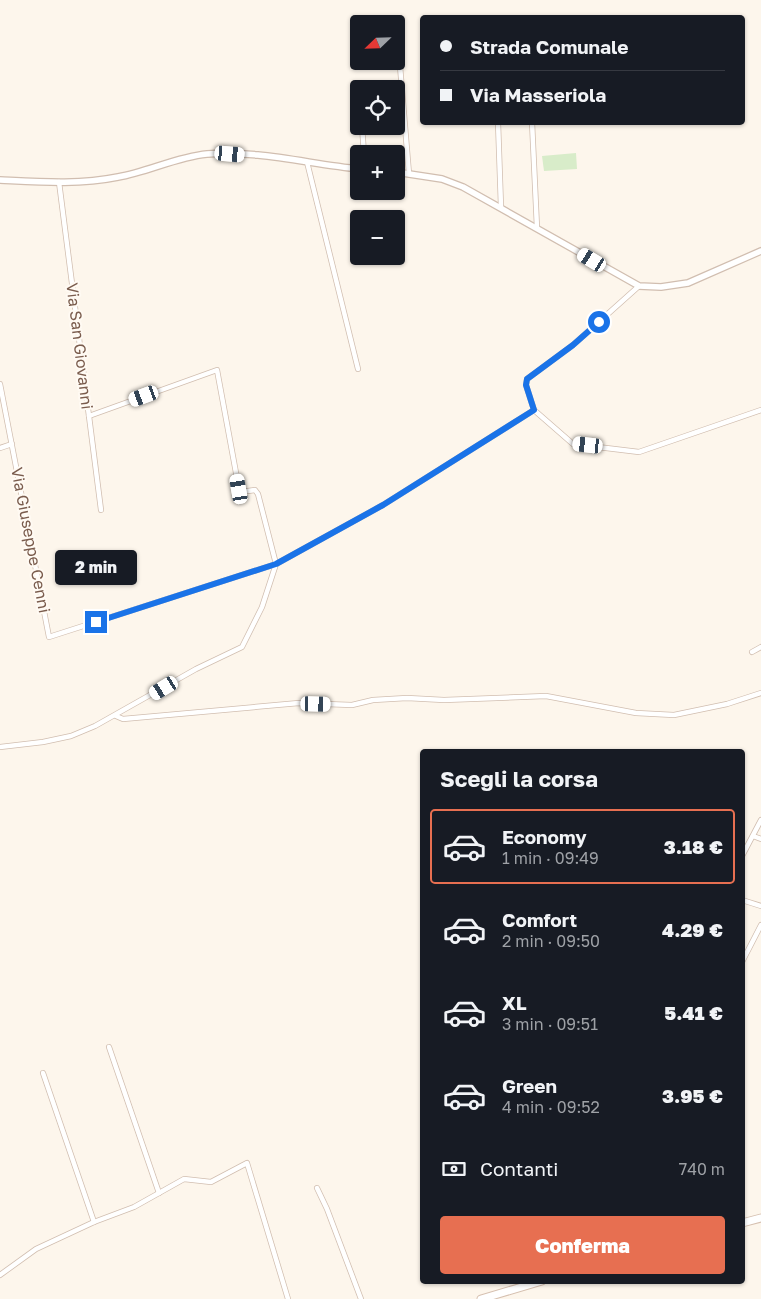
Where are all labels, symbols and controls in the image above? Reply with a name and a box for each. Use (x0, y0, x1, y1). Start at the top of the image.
north arrow (350, 15, 405, 70)
map controls (350, 15, 405, 265)
text: Strada Comunale (470, 35, 629, 58)
button: locate (350, 80, 405, 135)
text: Via Masseriola (470, 83, 606, 106)
car (214, 145, 245, 163)
button: + (350, 145, 405, 200)
button: − (350, 210, 405, 265)
car (575, 246, 608, 274)
street label: Via San Giovanni (62, 281, 98, 411)
route start (588, 311, 610, 333)
car (127, 384, 160, 408)
car (572, 436, 603, 454)
street label: Via Giuseppe Cenni (7, 465, 55, 615)
car (229, 473, 248, 505)
callout: 2 min (55, 550, 137, 584)
text: 2 min (75, 557, 117, 577)
route end (85, 611, 107, 633)
car (147, 674, 180, 702)
car (300, 696, 331, 712)
text: Scegli la corsa (440, 765, 598, 792)
icon: car (442, 824, 487, 869)
text: Economy (502, 825, 587, 848)
text: 3.18 € (664, 835, 723, 858)
text: 1 min · 09:49 (502, 848, 599, 868)
icon: car (442, 907, 487, 952)
text: Comfort (502, 908, 577, 931)
text: 4.29 € (662, 918, 723, 941)
text: 2 min · 09:50 (502, 931, 600, 951)
icon: car (442, 990, 487, 1035)
text: XL (502, 991, 527, 1014)
text: 5.41 € (664, 1001, 723, 1024)
text: 3 min · 09:51 (502, 1014, 598, 1034)
icon: car (442, 1073, 487, 1118)
text: Green (502, 1074, 557, 1097)
text: 3.95 € (662, 1084, 723, 1107)
text: 4 min · 09:52 (502, 1097, 600, 1117)
icon: cash (440, 1155, 468, 1183)
text: Contanti (480, 1157, 558, 1180)
text: 740 m (679, 1159, 725, 1179)
button: Conferma (440, 1216, 725, 1274)

